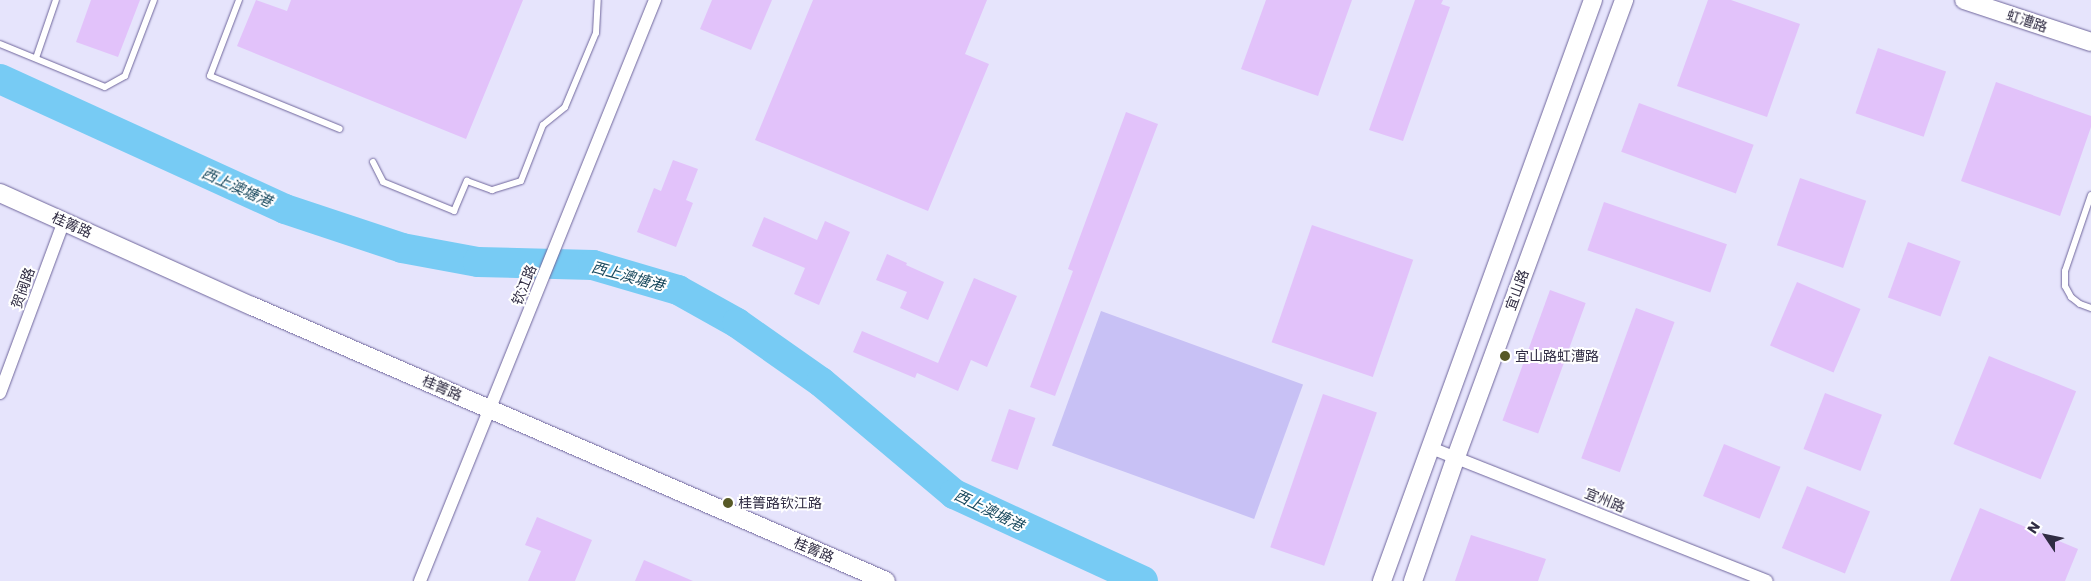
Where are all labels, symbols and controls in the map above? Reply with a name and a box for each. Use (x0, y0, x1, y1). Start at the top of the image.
street label: 虹漕路 (2004, 7, 2050, 35)
water label: 西上澳塘港 (199, 164, 275, 210)
street label: 桂箐路 (49, 209, 95, 241)
water label: 西上澳塘港 (589, 258, 667, 294)
street label: 钦江路 (508, 262, 540, 308)
street label: 贺阀路 (8, 265, 38, 311)
street label: 宜山路 (1502, 267, 1532, 313)
place label: 宜山路虹漕路 (1515, 348, 1599, 364)
marker: 宜山路虹漕路 (1499, 350, 1511, 362)
street label: 桂箐路 (419, 372, 465, 404)
street label: 宜州路 (1582, 484, 1628, 516)
water label: 西上澳塘港 (951, 485, 1027, 535)
place label: 桂箐路钦江路 (738, 495, 822, 511)
marker: 桂箐路钦江路 (722, 497, 734, 509)
north arrow (2021, 511, 2071, 561)
text: N (2022, 518, 2045, 538)
street label: 桂箐路 (791, 534, 837, 566)

